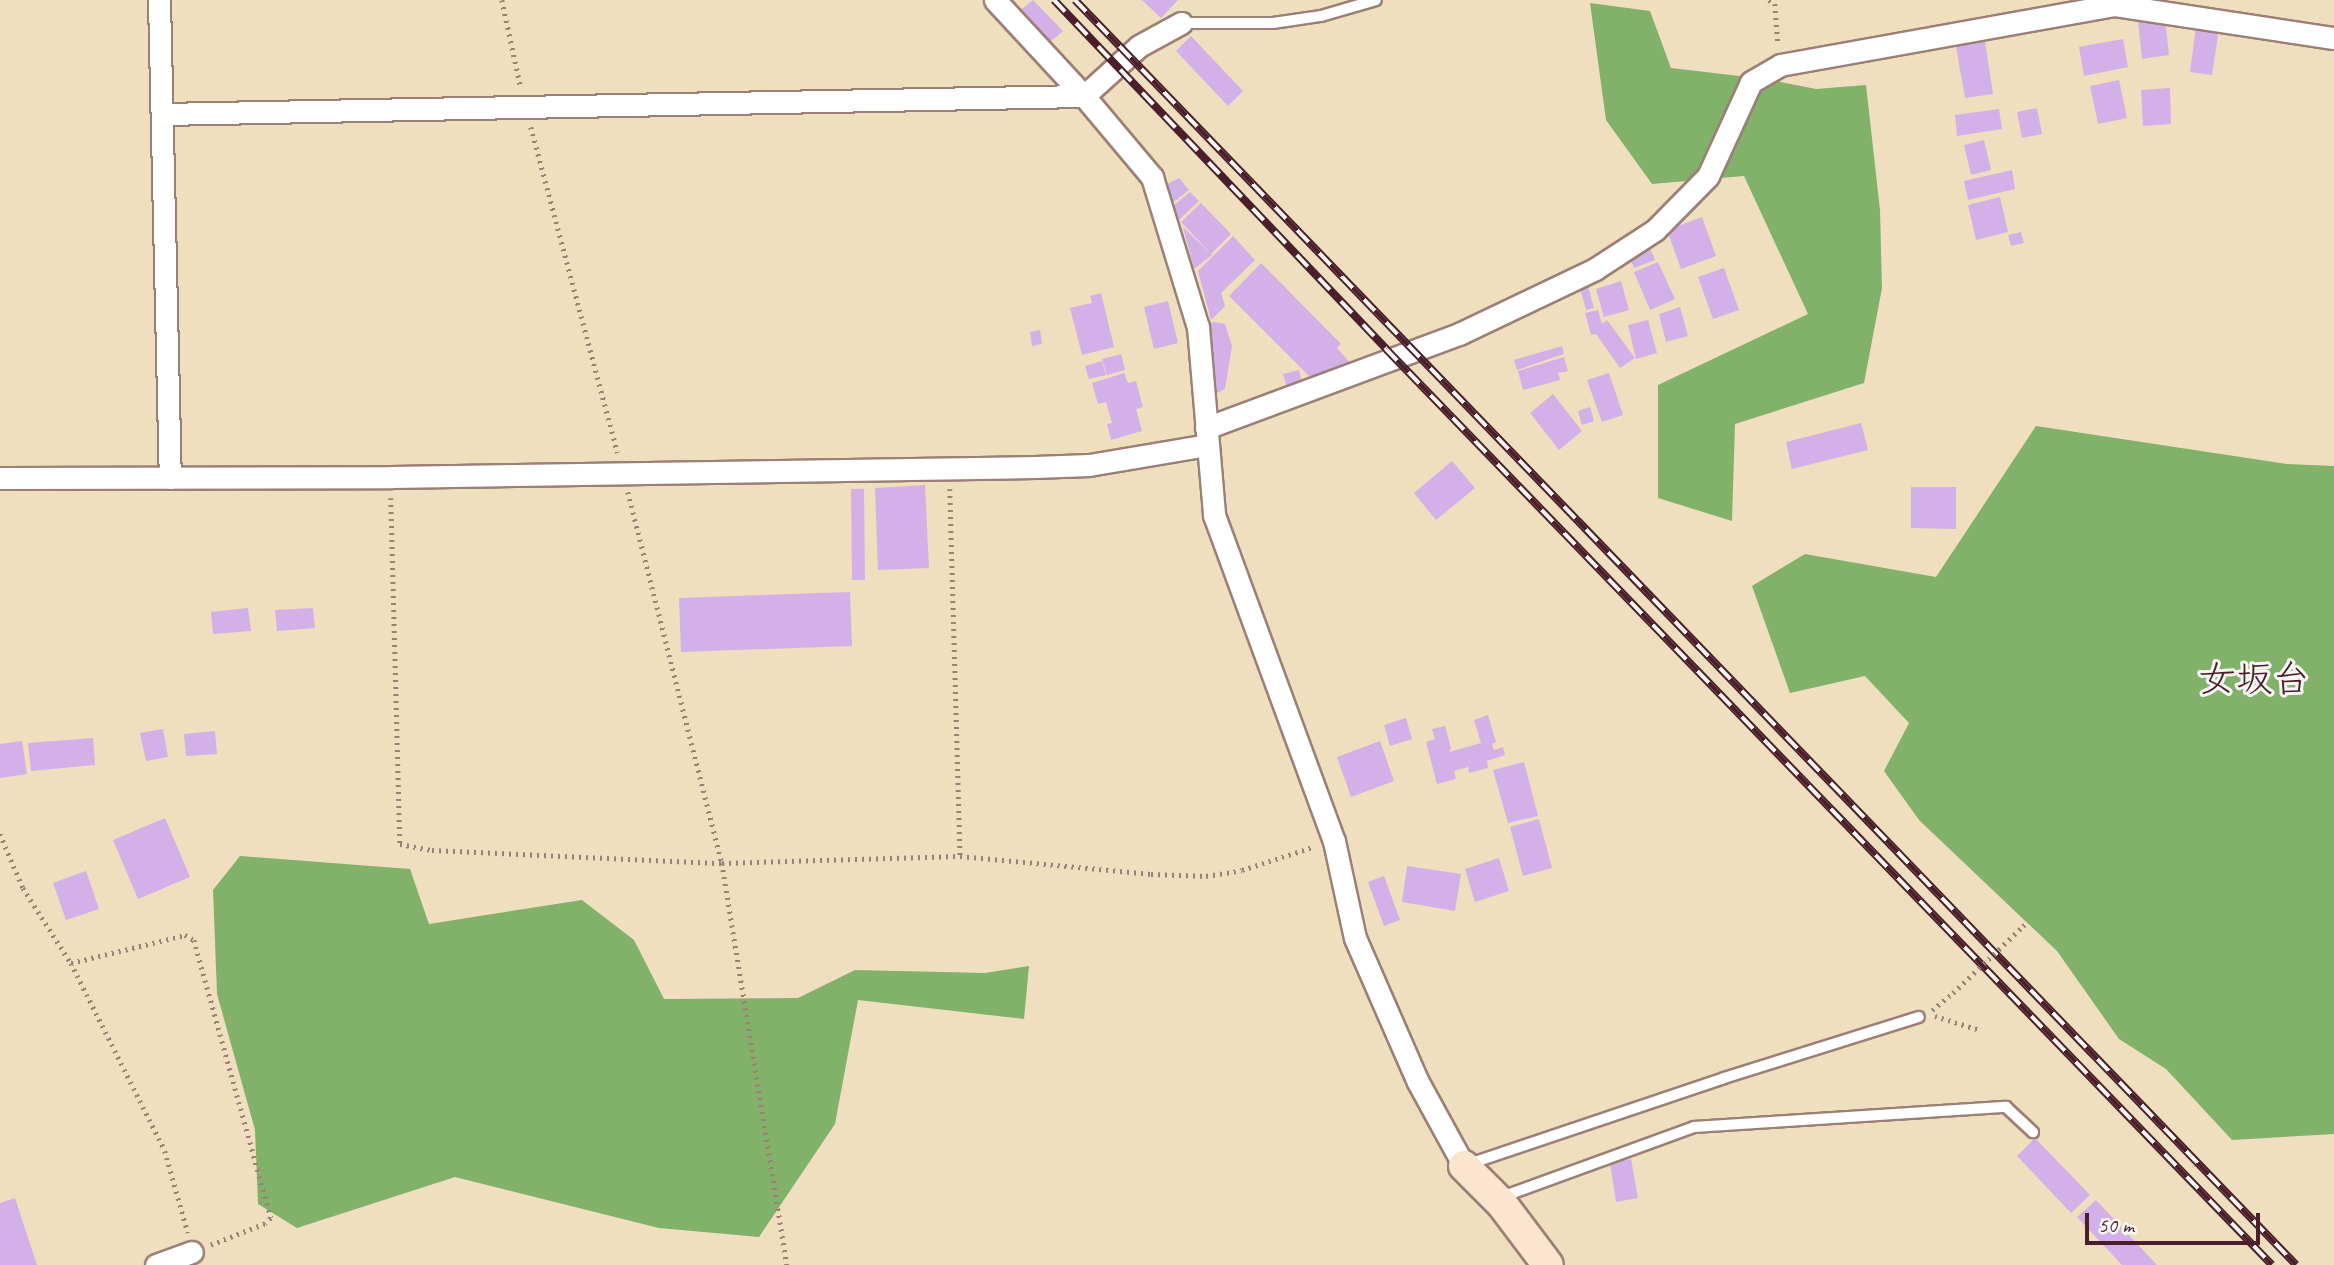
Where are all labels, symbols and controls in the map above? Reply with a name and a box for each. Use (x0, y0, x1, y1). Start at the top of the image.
district label: 女坂台 (2199, 657, 2309, 701)
scale bar (2089, 1198, 2264, 1242)
text: 50 m (2098, 1212, 2134, 1238)

